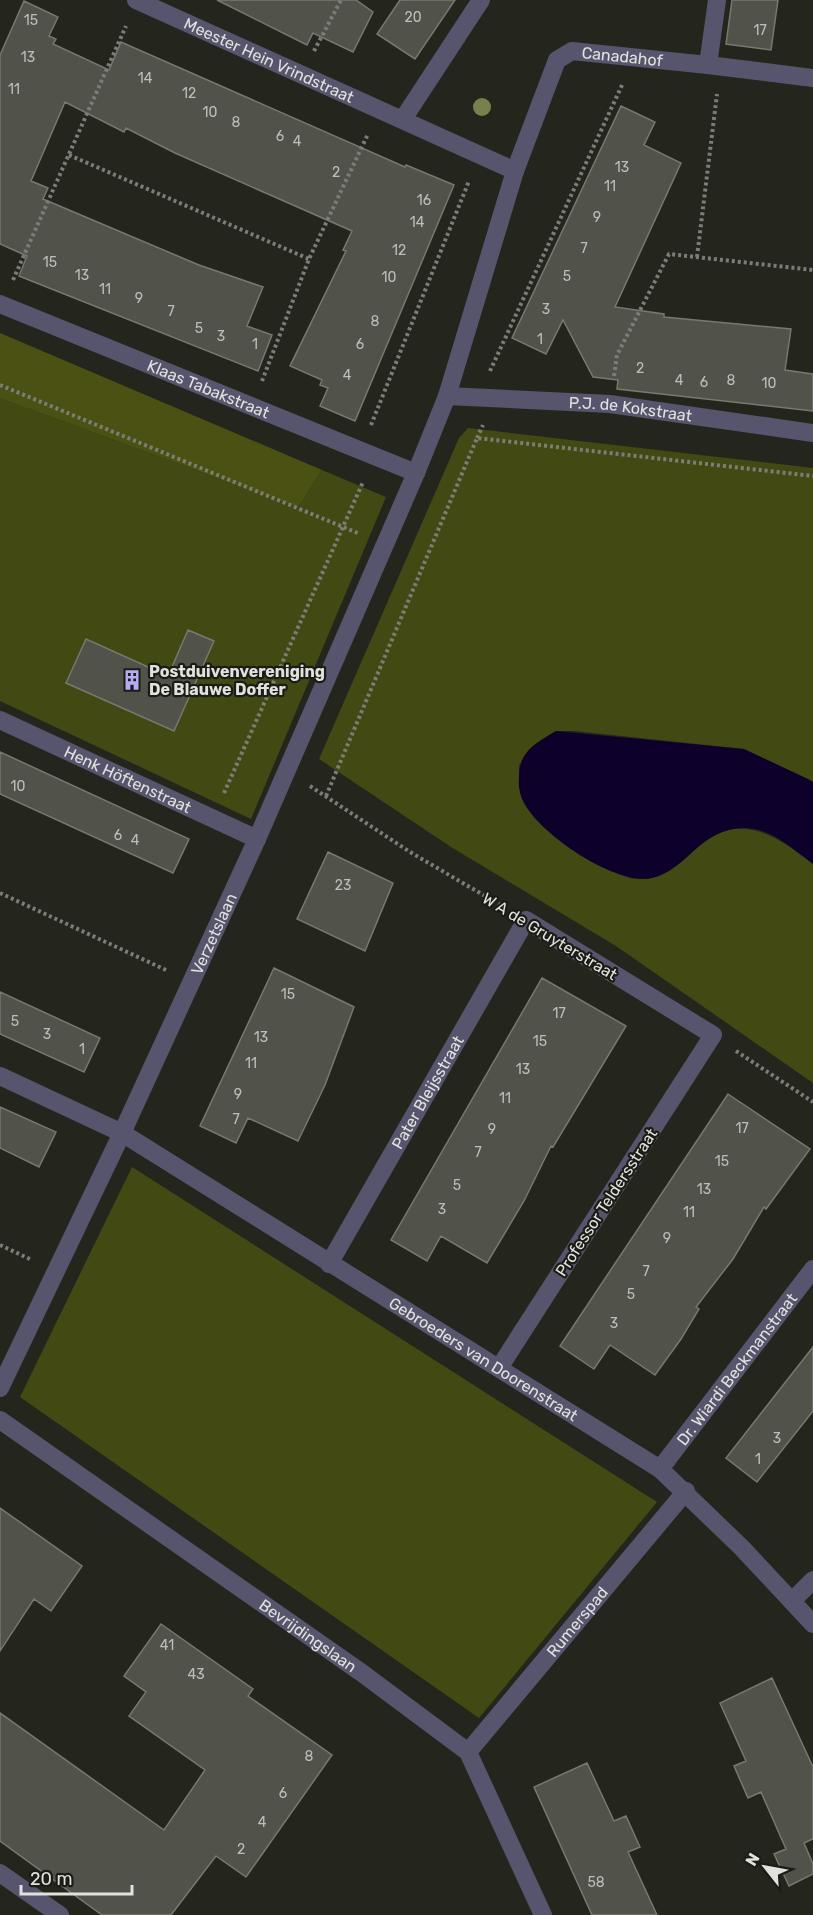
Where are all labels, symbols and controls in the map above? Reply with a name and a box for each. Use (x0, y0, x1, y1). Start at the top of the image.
house number: 20 (404, 9, 422, 26)
house number: 15 (24, 12, 38, 29)
street label: Meester Hein Vrindstraat (181, 14, 357, 107)
house number: 17 (753, 22, 767, 39)
street label: Canadahof (581, 43, 665, 70)
house number: 13 (21, 49, 35, 66)
house number: 14 (138, 70, 153, 87)
house number: 11 (8, 81, 20, 98)
house number: 12 (182, 85, 196, 102)
house number: 10 (203, 104, 218, 121)
house number: 8 (232, 114, 241, 131)
house number: 6 (276, 128, 284, 145)
house number: 4 (293, 133, 302, 150)
house number: 13 (615, 159, 629, 176)
house number: 2 (332, 164, 340, 181)
house number: 11 (604, 178, 616, 195)
house number: 16 (417, 192, 431, 209)
house number: 9 (593, 209, 601, 226)
house number: 14 (410, 214, 425, 231)
house number: 7 (580, 240, 588, 257)
house number: 12 (392, 242, 406, 259)
house number: 15 (43, 254, 57, 271)
house number: 13 (75, 267, 89, 284)
house number: 5 (563, 268, 571, 285)
house number: 10 (382, 269, 397, 286)
house number: 11 (99, 281, 111, 298)
house number: 9 (135, 290, 143, 307)
house number: 3 (542, 301, 550, 318)
house number: 7 (167, 303, 175, 320)
house number: 8 (371, 313, 380, 330)
house number: 5 (195, 320, 203, 337)
house number: 3 (217, 328, 225, 345)
house number: 1 (537, 331, 543, 348)
house number: 1 (252, 336, 258, 353)
house number: 6 (356, 336, 364, 353)
street label: Klaas Tabakstraat (144, 356, 272, 422)
house number: 2 (636, 360, 644, 377)
house number: 4 (343, 367, 352, 384)
house number: 4 (675, 372, 684, 389)
house number: 8 (727, 372, 736, 389)
house number: 6 (700, 374, 708, 391)
house number: 10 (762, 375, 777, 392)
street label: P.J. de Kokstraat (568, 393, 693, 426)
place label: Postduivenvereniging De Blauwe Doffer (149, 662, 325, 699)
building icon: Postduivenvereniging De Blauwe Doffer (120, 668, 144, 692)
street label: Henk Höftenstraat (61, 742, 194, 817)
house number: 10 (11, 778, 26, 795)
house number: 6 (114, 827, 122, 844)
house number: 4 (131, 832, 140, 849)
house number: 23 (335, 877, 351, 894)
street label: W A de Gruyterstraat (479, 889, 620, 984)
street label: Verzetslaan (187, 890, 241, 978)
house number: 15 (281, 986, 295, 1003)
house number: 17 (552, 1005, 566, 1022)
house number: 5 (11, 1013, 19, 1030)
house number: 3 (43, 1026, 51, 1043)
house number: 13 (254, 1029, 268, 1046)
street label: Pater Bleijsstraat (388, 1032, 468, 1153)
house number: 15 (533, 1033, 547, 1050)
house number: 1 (79, 1041, 85, 1058)
house number: 11 (245, 1055, 257, 1072)
house number: 13 (516, 1061, 530, 1078)
house number: 9 (234, 1086, 242, 1103)
house number: 11 (499, 1090, 511, 1107)
house number: 7 (232, 1111, 240, 1128)
house number: 17 (735, 1120, 749, 1137)
house number: 9 (488, 1121, 496, 1138)
street label: Professor Teldersstraat (551, 1125, 661, 1280)
house number: 7 (474, 1144, 482, 1161)
house number: 15 (715, 1153, 729, 1170)
house number: 5 (453, 1177, 461, 1194)
house number: 13 (697, 1181, 711, 1198)
house number: 3 (438, 1201, 446, 1218)
house number: 11 (683, 1204, 695, 1221)
house number: 9 (663, 1230, 671, 1247)
house number: 7 (642, 1263, 650, 1280)
house number: 5 (627, 1286, 635, 1303)
street label: Dr. Wiardi Beckmanstraat (673, 1289, 801, 1449)
street label: Gebroeders van Doorenstraat (385, 1293, 581, 1425)
house number: 3 (610, 1315, 618, 1332)
house number: 3 (773, 1430, 781, 1447)
house number: 1 (755, 1451, 761, 1468)
street label: Rumerspad (543, 1583, 612, 1661)
street label: Bevrijdingslaan (256, 1595, 360, 1676)
house number: 41 (160, 1637, 174, 1654)
house number: 43 (187, 1666, 205, 1683)
house number: 8 (305, 1748, 314, 1765)
house number: 6 (279, 1785, 287, 1802)
house number: 4 (258, 1814, 267, 1831)
north arrow (735, 1837, 795, 1897)
house number: 2 (237, 1841, 245, 1858)
text: N (741, 1850, 764, 1869)
scale bar (21, 1858, 132, 1896)
text: 20 m (30, 1868, 72, 1890)
house number: 58 (587, 1874, 605, 1891)

